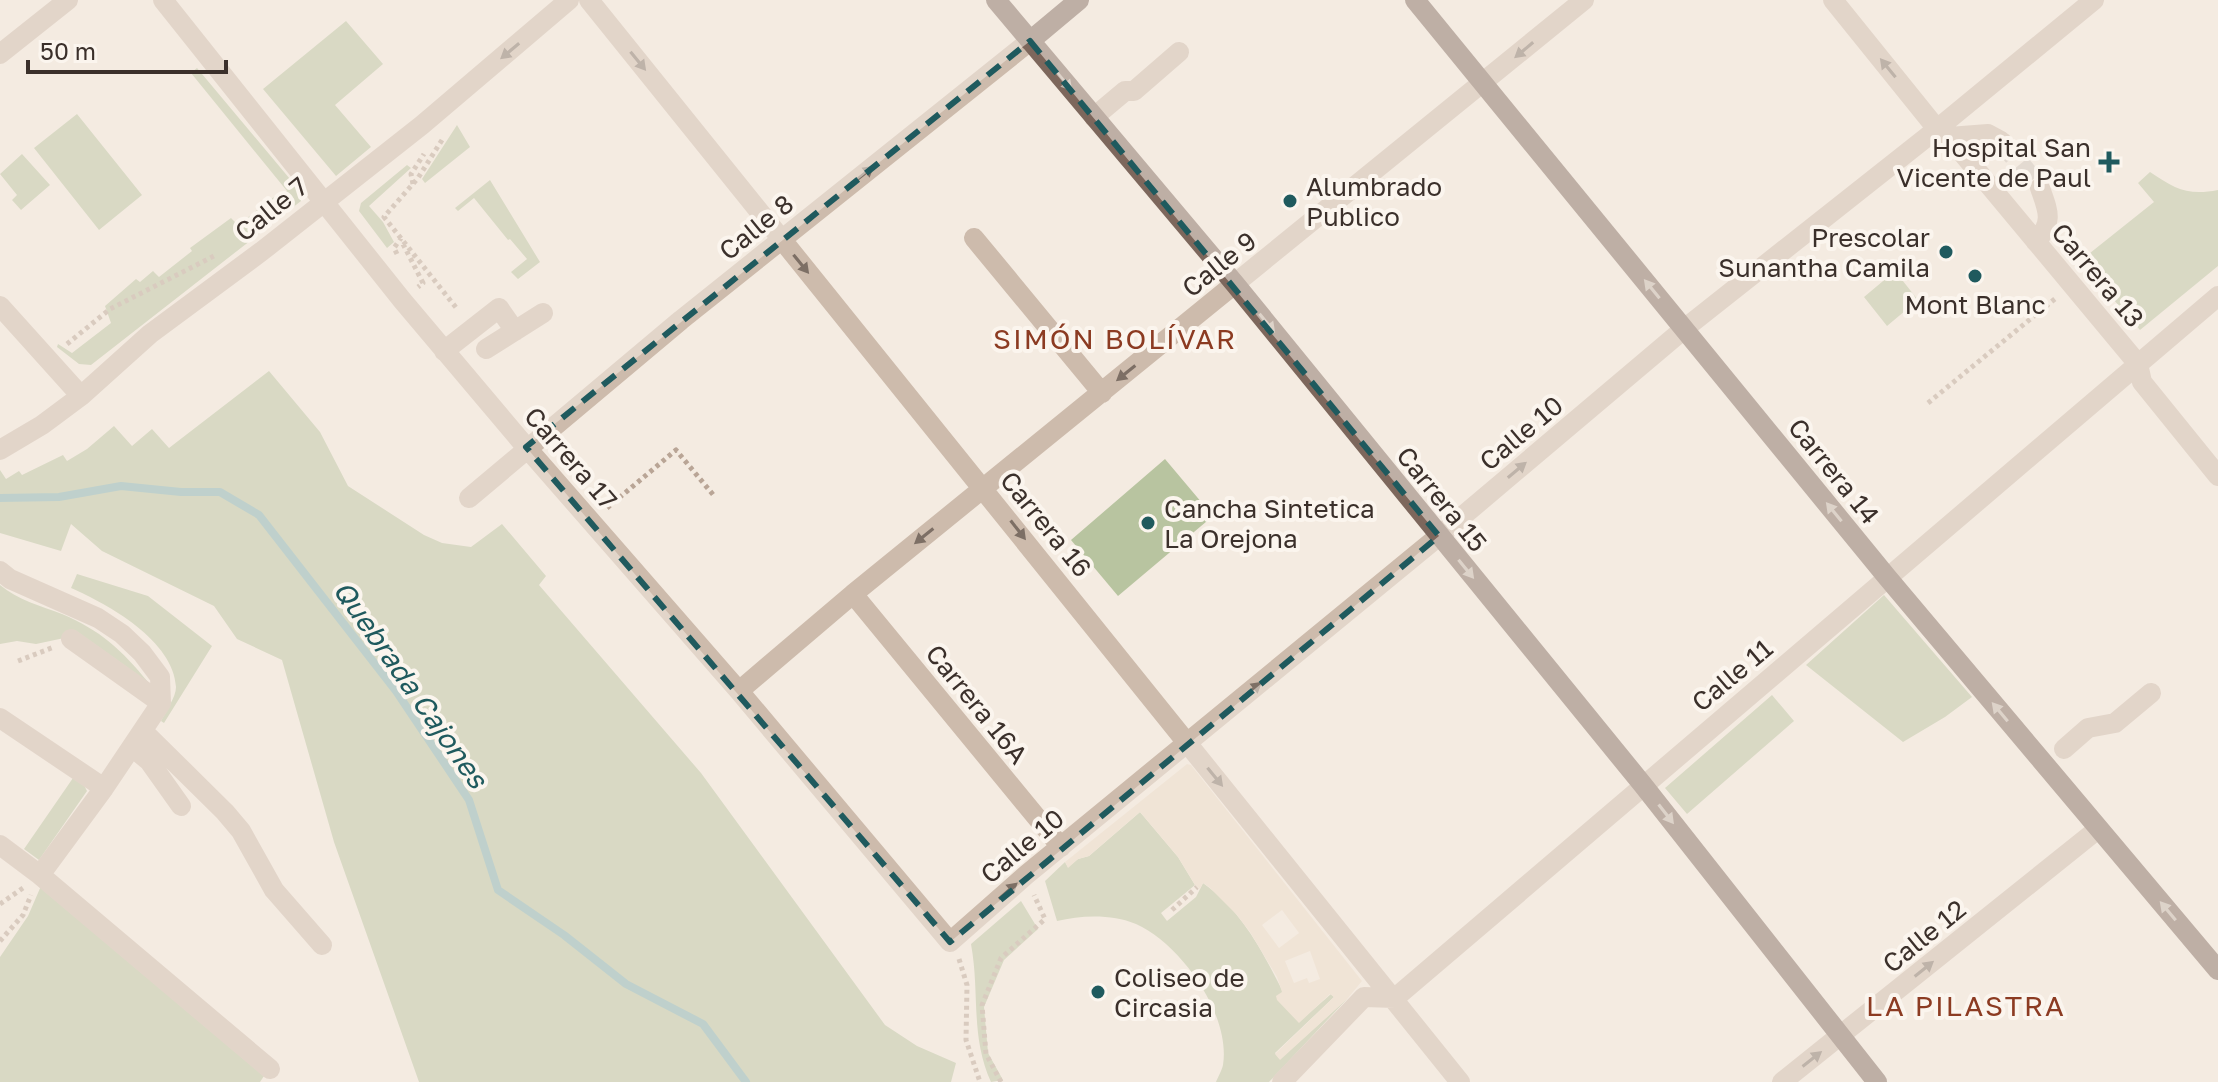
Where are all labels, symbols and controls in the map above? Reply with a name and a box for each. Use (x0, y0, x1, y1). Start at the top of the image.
scale bar (28, 24, 226, 74)
text: 50 m (40, 36, 96, 65)
one-way arrow (1514, 41, 1534, 58)
one-way arrow (500, 42, 520, 59)
one-way arrow (629, 51, 646, 71)
one-way arrow (1880, 58, 1897, 78)
one-way arrow (1055, 71, 1072, 91)
place label: Hospital San Vicente de Paul (1897, 132, 2091, 193)
marker: Hospital San Vicente de Paul (2098, 151, 2120, 173)
one-way arrow (854, 166, 874, 182)
street label: Calle 7 (229, 170, 313, 248)
place label: Alumbrado Publico (1306, 171, 1442, 232)
street label: Calle 8 (713, 188, 799, 266)
marker: Alumbrado Publico (1281, 192, 1299, 210)
street label: Carrera 13 (2046, 217, 2150, 333)
place label: Prescolar Sunantha Camila (1718, 222, 1930, 283)
street label: Calle 9 (1176, 225, 1262, 303)
marker: Prescolar Sunantha Camila (1937, 243, 1955, 261)
one-way arrow (792, 253, 809, 273)
marker: Mont Blanc (1966, 267, 1984, 285)
one-way arrow (1644, 279, 1661, 299)
place label: Mont Blanc (1904, 289, 2046, 320)
one-way arrow (1258, 313, 1275, 333)
district label: SIMÓN BOLÍVAR (993, 322, 1237, 355)
one-way arrow (1116, 364, 1137, 381)
street label: Calle 10 (1473, 389, 1569, 477)
street label: Carrera 17 (518, 401, 624, 515)
street label: Carrera 14 (1782, 412, 1886, 530)
street label: Carrera 15 (1390, 440, 1494, 558)
one-way arrow (1507, 462, 1527, 479)
street label: Carrera 16 (994, 465, 1098, 583)
place label: Cancha Sintetica La Orejona (1164, 493, 1375, 554)
one-way arrow (1826, 503, 1843, 523)
marker: Cancha Sintetica La Orejona (1139, 514, 1157, 532)
one-way arrow (1010, 520, 1026, 540)
one-way arrow (915, 527, 935, 544)
one-way arrow (1457, 559, 1474, 579)
water label: Quebrada Cajones (327, 574, 495, 795)
street label: Calle 11 (1685, 632, 1779, 718)
street label: Carrera 16A (920, 638, 1034, 770)
one-way arrow (1242, 682, 1262, 699)
one-way arrow (1992, 702, 2009, 722)
one-way arrow (1206, 767, 1223, 787)
street label: Calle 10 (974, 802, 1070, 890)
one-way arrow (1657, 804, 1673, 824)
one-way arrow (999, 882, 1018, 900)
street label: Calle 12 (1876, 893, 1972, 979)
one-way arrow (2159, 901, 2177, 921)
one-way arrow (1914, 961, 1934, 978)
place label: Coliseo de Circasia (1114, 962, 1245, 1023)
marker: Coliseo de Circasia (1089, 983, 1107, 1001)
district label: LA PILASTRA (1866, 989, 2066, 1022)
one-way arrow (1802, 1051, 1822, 1068)

